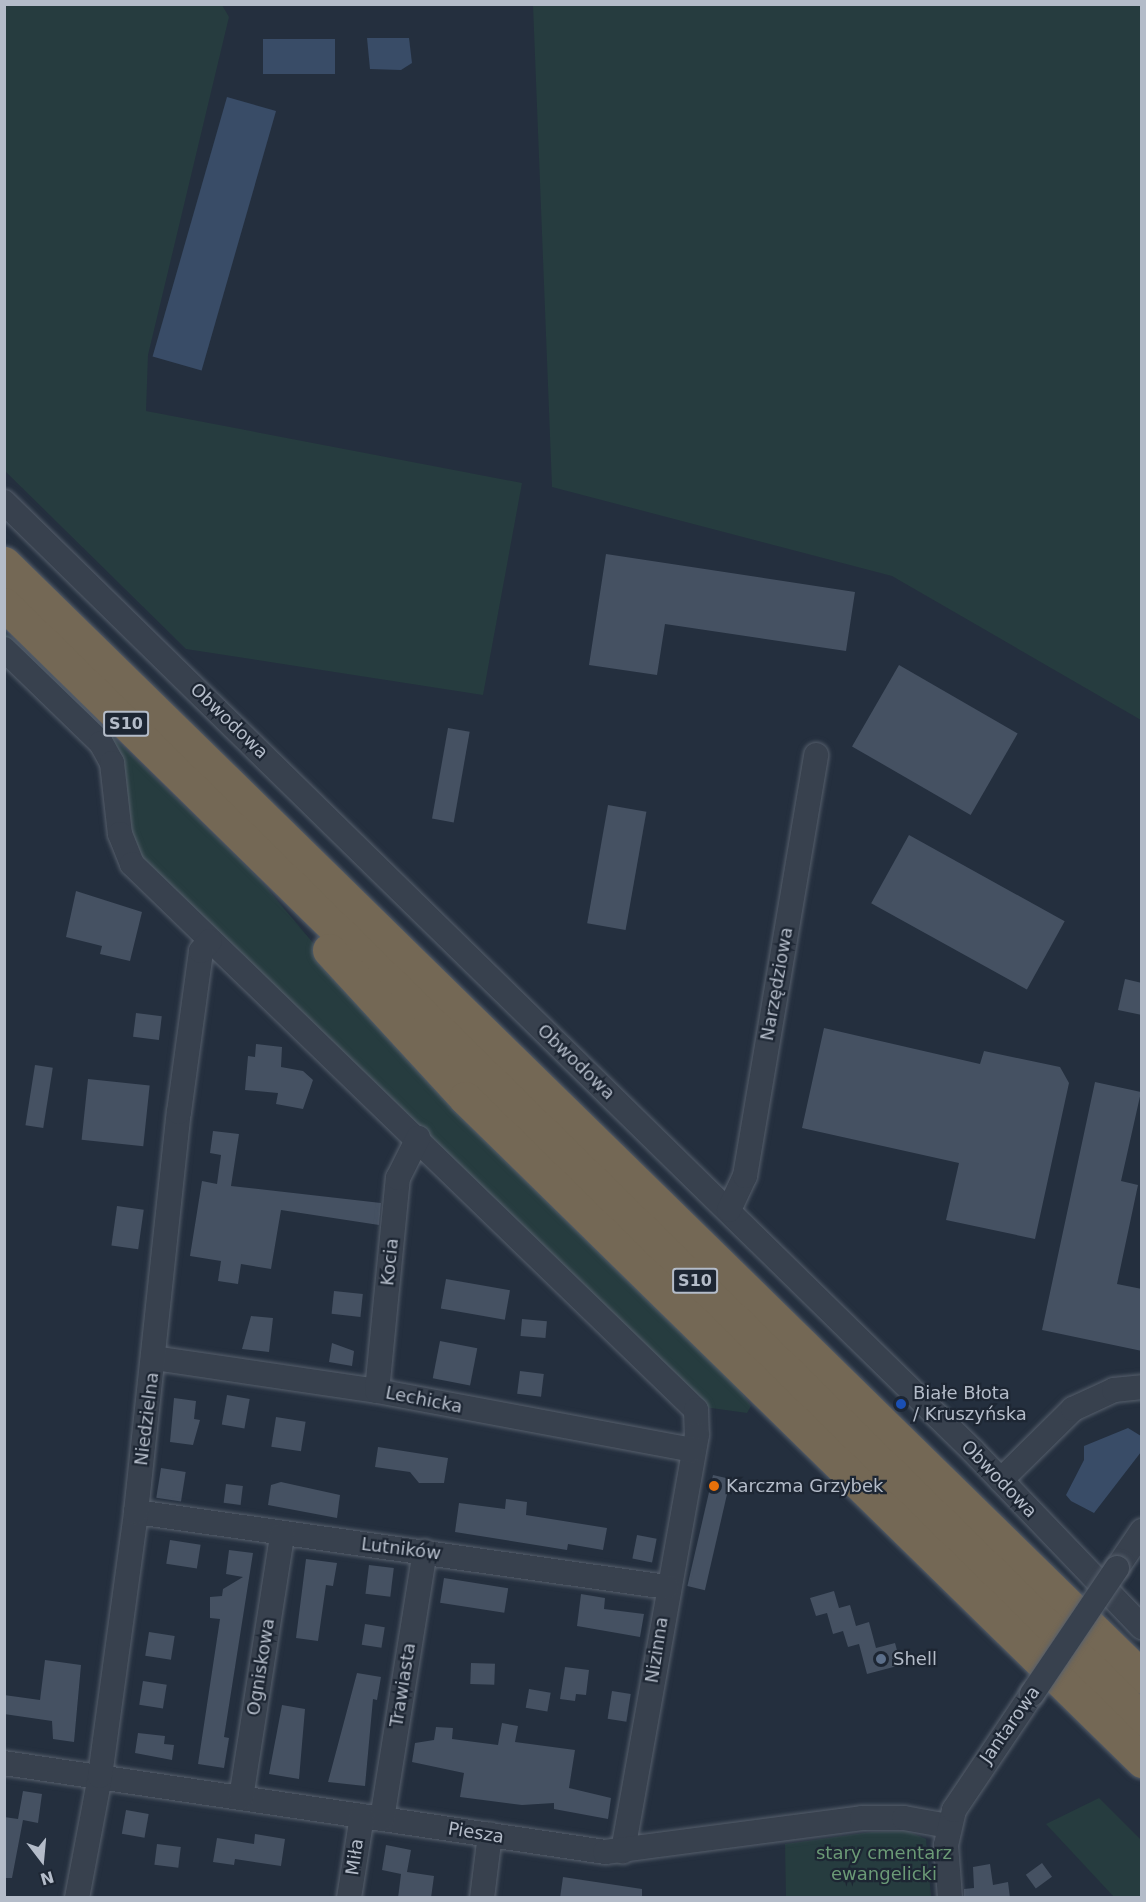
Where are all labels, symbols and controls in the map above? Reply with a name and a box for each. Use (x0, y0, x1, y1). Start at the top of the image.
street label: Obwodowa (186, 679, 272, 763)
road number: S10 (102, 711, 150, 737)
street label: Narzędziowa (756, 925, 798, 1043)
street label: Obwodowa (533, 1020, 619, 1104)
street label: Kocia (377, 1237, 403, 1287)
road number: S10 (671, 1268, 719, 1294)
street label: Niedzielna (131, 1371, 163, 1467)
street label: Lechicka (384, 1382, 464, 1418)
place label: Białe Błota / Kruszyńska (913, 1383, 1027, 1426)
marker: Białe Błota / Kruszyńska (894, 1397, 908, 1411)
street label: Obwodowa (957, 1436, 1041, 1522)
place label: Karczma Grzybek (726, 1475, 884, 1497)
marker: Karczma Grzybek (707, 1479, 721, 1493)
street label: Lutników (360, 1533, 442, 1565)
street label: Nizinna (641, 1615, 673, 1685)
street label: Ogniskowa (243, 1617, 279, 1717)
street label: Trawiasta (386, 1641, 420, 1729)
place label: Shell (893, 1648, 937, 1670)
marker: Shell (874, 1652, 888, 1666)
street label: Jantarowa (975, 1682, 1045, 1768)
street label: Piesza (446, 1818, 506, 1848)
north arrow (12, 1830, 72, 1890)
street label: Miła (342, 1837, 368, 1877)
park label: stary cmentarz ewangelicki (816, 1843, 952, 1886)
text: N (38, 1867, 56, 1889)

